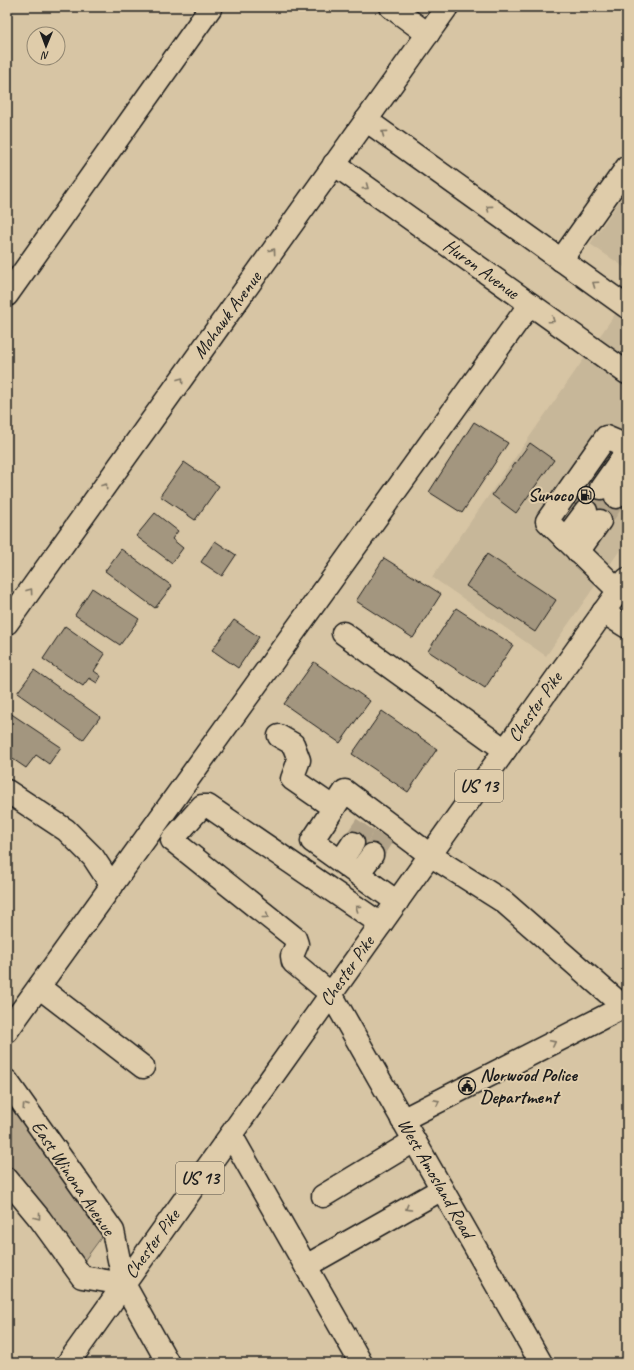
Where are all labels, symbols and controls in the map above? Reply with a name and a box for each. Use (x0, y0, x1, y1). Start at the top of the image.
north arrow (26, 26, 66, 66)
text: N (40, 49, 49, 63)
one-way arrow (381, 131, 388, 138)
one-way arrow (362, 182, 369, 190)
one-way arrow (487, 206, 494, 213)
street label: Huron Avenue (438, 233, 525, 306)
one-way arrow (268, 248, 275, 255)
street label: Mohawk Avenue (187, 265, 268, 363)
one-way arrow (593, 282, 600, 289)
one-way arrow (547, 315, 554, 322)
one-way arrow (176, 377, 183, 384)
one-way arrow (100, 483, 107, 490)
place label: Sunoco (528, 483, 574, 507)
fuel station icon: Sunoco (576, 485, 596, 505)
one-way arrow (25, 589, 32, 596)
street label: Chester Pike (502, 666, 569, 747)
road number: US 13 (455, 770, 503, 802)
one-way arrow (356, 906, 363, 913)
one-way arrow (262, 911, 269, 918)
street label: Chester Pike (314, 930, 381, 1011)
one-way arrow (549, 1040, 556, 1048)
place label: Norwood Police Department (480, 1063, 578, 1109)
public building icon: Norwood Police Department (457, 1076, 477, 1096)
one-way arrow (433, 1099, 440, 1107)
one-way arrow (23, 1104, 30, 1111)
street label: West Amosland Road (392, 1114, 482, 1245)
street label: East Winona Avenue (26, 1116, 121, 1242)
road number: US 13 (176, 1162, 224, 1194)
street label: Chester Pike (119, 1203, 186, 1283)
one-way arrow (405, 1203, 412, 1210)
one-way arrow (33, 1213, 40, 1220)

